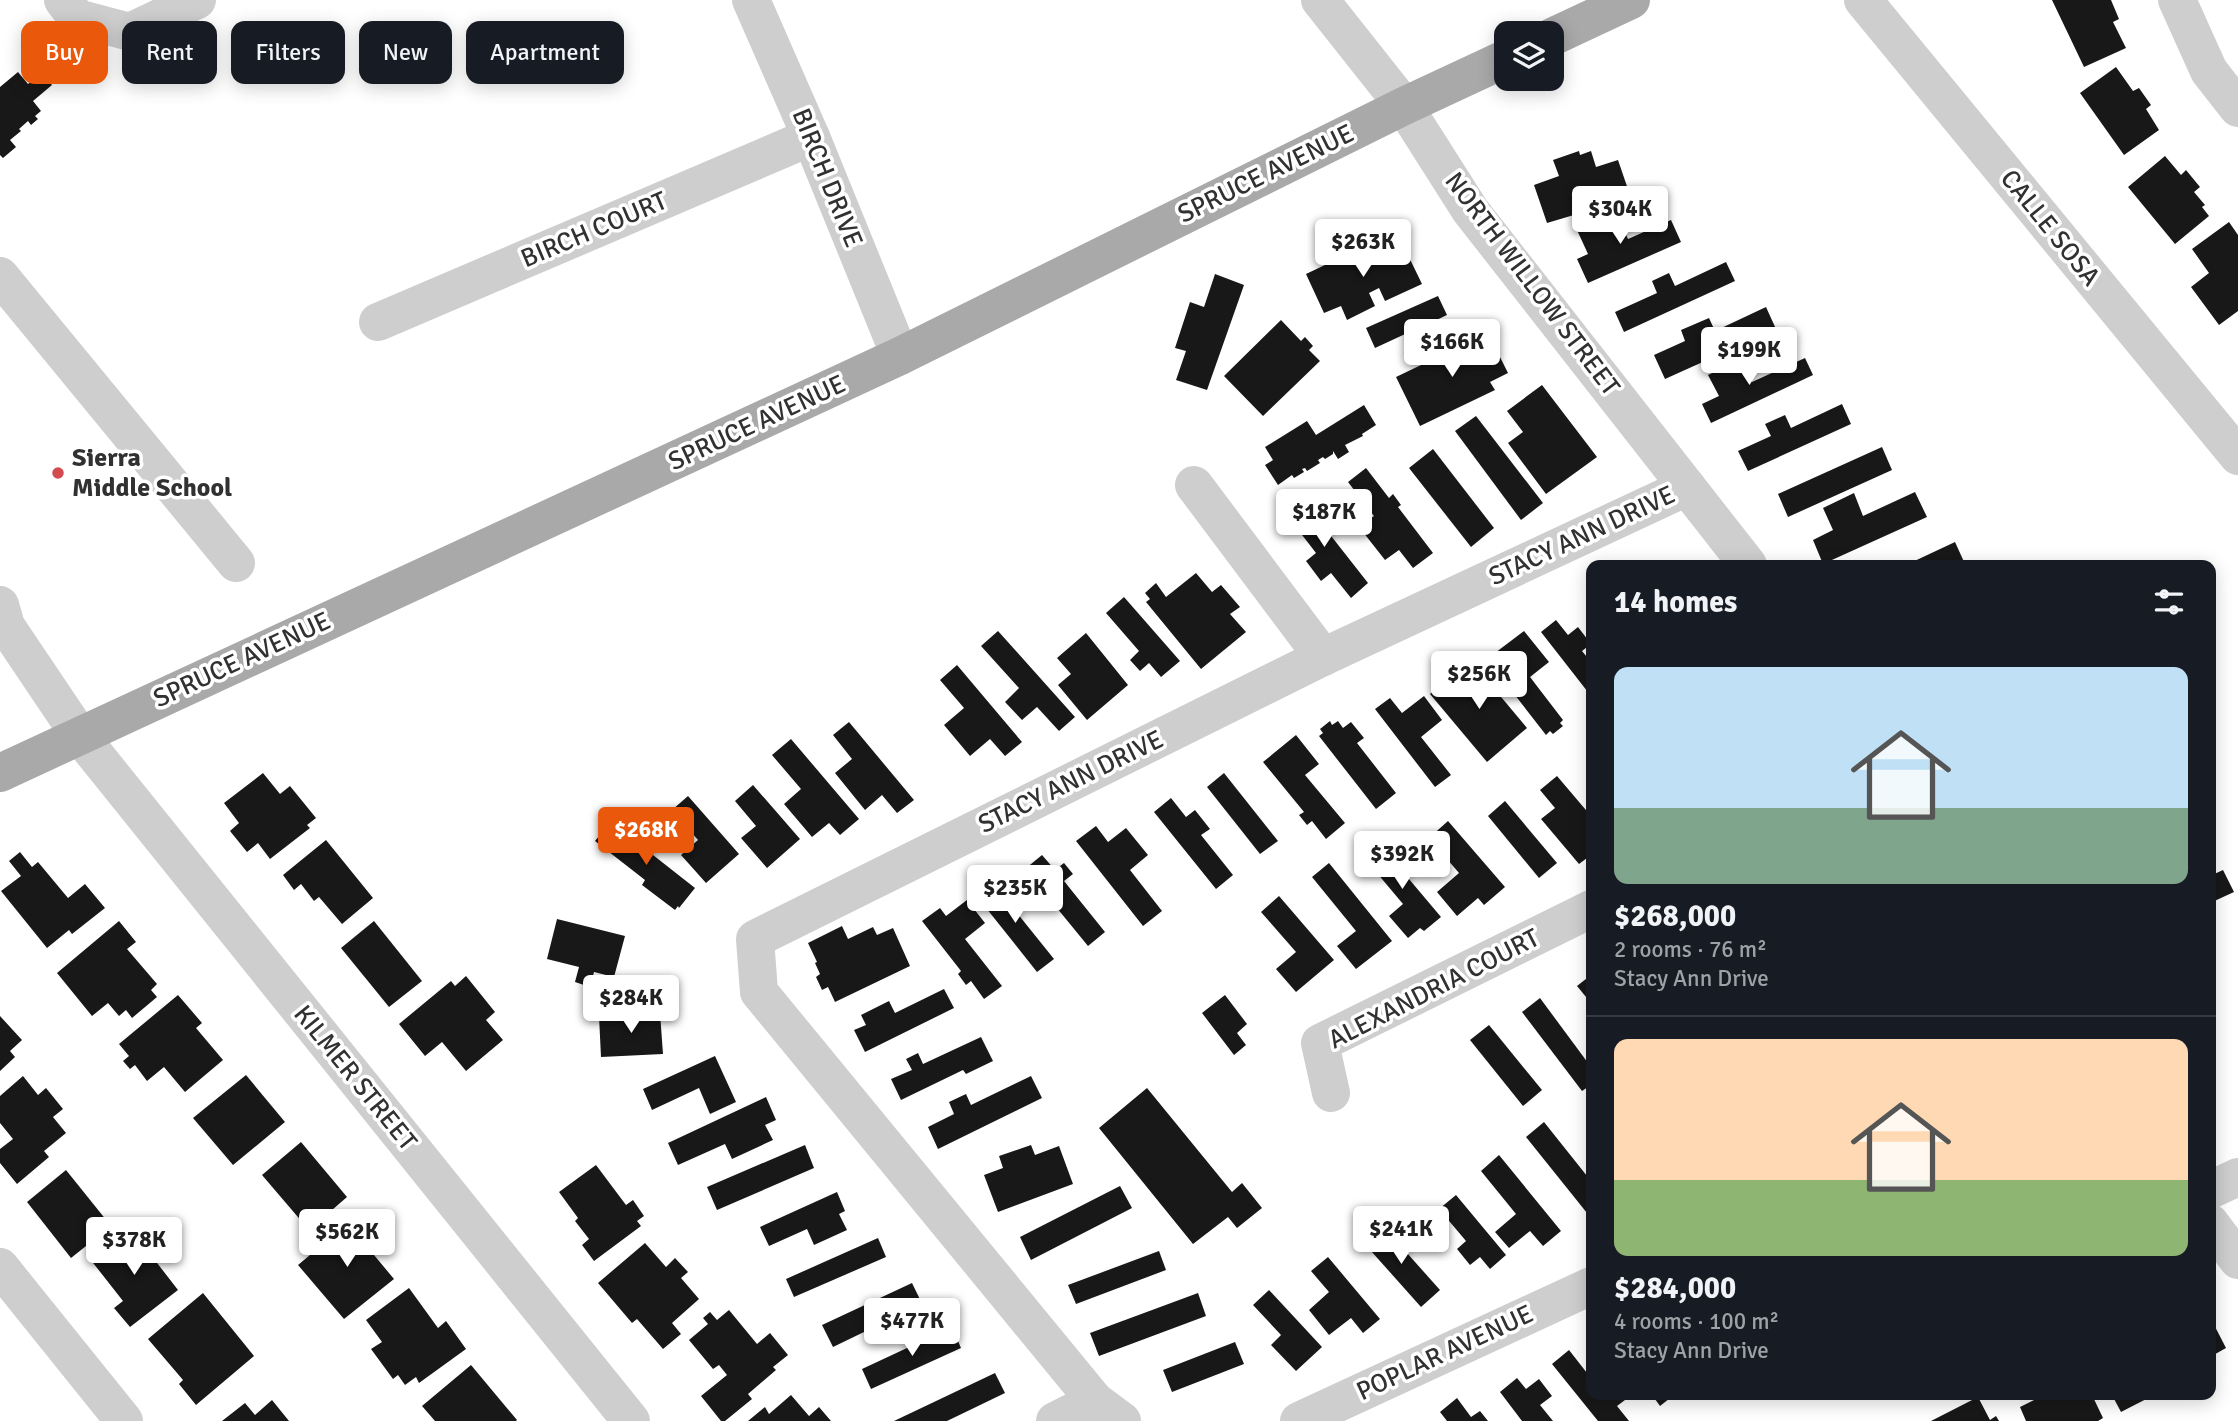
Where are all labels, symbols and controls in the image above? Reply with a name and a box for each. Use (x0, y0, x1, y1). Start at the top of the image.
chip: Buy (21, 21, 108, 84)
chip: Rent (122, 21, 217, 84)
chip: Filters (231, 21, 345, 84)
chip: New (359, 21, 452, 84)
chip: Apartment (466, 21, 624, 84)
map controls (1494, 21, 1564, 91)
button: layers (1494, 21, 1564, 91)
street label: BIRCH DRIVE (785, 104, 869, 252)
street label: SPRUCE AVENUE (1173, 118, 1359, 230)
street label: CALLE SOSA (1993, 163, 2107, 293)
street label: NORTH WILLOW STREET (1438, 166, 1627, 402)
street label: BIRCH COURT (516, 185, 672, 275)
pin: $304K (1571, 187, 1669, 246)
text: $304K (1588, 194, 1652, 223)
pin: $263K (1314, 219, 1412, 279)
text: $263K (1331, 227, 1395, 256)
pin: $166K (1403, 320, 1501, 379)
text: $166K (1420, 327, 1484, 356)
pin: $199K (1700, 328, 1798, 387)
text: $199K (1717, 335, 1781, 364)
street label: SPRUCE AVENUE (663, 368, 851, 478)
place label: Sierra Middle School (72, 442, 232, 504)
marker: Sierra Middle School (50, 465, 66, 481)
street label: STACY ANN DRIVE (1484, 479, 1680, 593)
pin: $187K (1275, 490, 1373, 549)
text: $187K (1292, 497, 1356, 526)
icon: filters (2150, 583, 2188, 621)
text: 14 homes (1614, 584, 1737, 621)
street label: SPRUCE AVENUE (148, 605, 336, 715)
pin: $256K (1430, 652, 1528, 711)
text: $256K (1447, 659, 1511, 688)
icon: home (1838, 712, 1964, 838)
street label: STACY ANN DRIVE (973, 723, 1169, 841)
pin: $268K (597, 808, 695, 867)
text: $268K (614, 815, 678, 844)
pin: $392K (1353, 832, 1451, 891)
text: $392K (1370, 839, 1434, 868)
pin: $235K (966, 866, 1064, 925)
text: $235K (983, 873, 1047, 902)
text: $268,000 (1614, 898, 1736, 935)
street label: ALEXANDRIA COURT (1323, 922, 1545, 1056)
text: 2 rooms · 76 m² (1614, 935, 1767, 964)
text: Stacy Ann Drive (1614, 964, 1769, 993)
pin: $284K (582, 976, 680, 1035)
text: $284K (599, 983, 663, 1012)
street label: KILMER STREET (287, 999, 424, 1157)
icon: home (1838, 1084, 1964, 1210)
pin: $241K (1352, 1206, 1450, 1266)
pin: $562K (298, 1210, 396, 1269)
text: $241K (1369, 1214, 1433, 1243)
text: $562K (315, 1217, 379, 1246)
pin: $378K (85, 1218, 183, 1277)
text: $378K (102, 1225, 166, 1254)
text: $284,000 (1614, 1270, 1736, 1307)
pin: $477K (863, 1298, 961, 1358)
street label: POPLAR AVENUE (1352, 1298, 1538, 1408)
text: $477K (880, 1306, 944, 1335)
text: 4 rooms · 100 m² (1614, 1307, 1779, 1336)
text: Stacy Ann Drive (1614, 1336, 1769, 1365)

